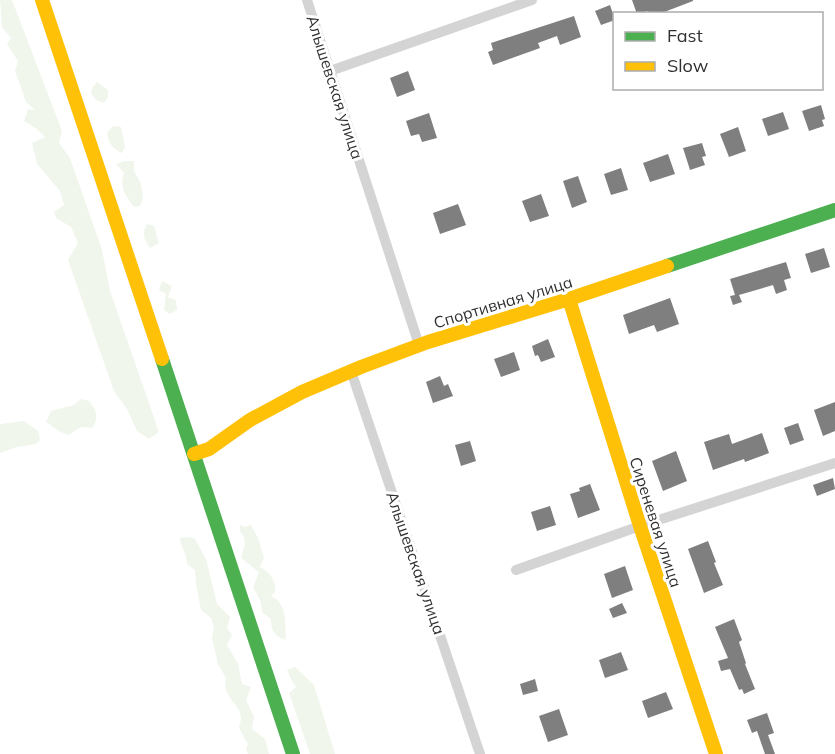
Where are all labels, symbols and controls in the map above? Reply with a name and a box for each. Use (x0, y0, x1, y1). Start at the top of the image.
legend (613, 12, 823, 90)
street label: Алышевская улица (302, 13, 368, 161)
text: Fast (667, 24, 703, 47)
text: Slow (667, 54, 709, 77)
street label: Спортивная улица (431, 271, 575, 333)
street label: Сиреневая улица (626, 454, 686, 590)
street label: Алышевская улица (382, 489, 450, 637)

